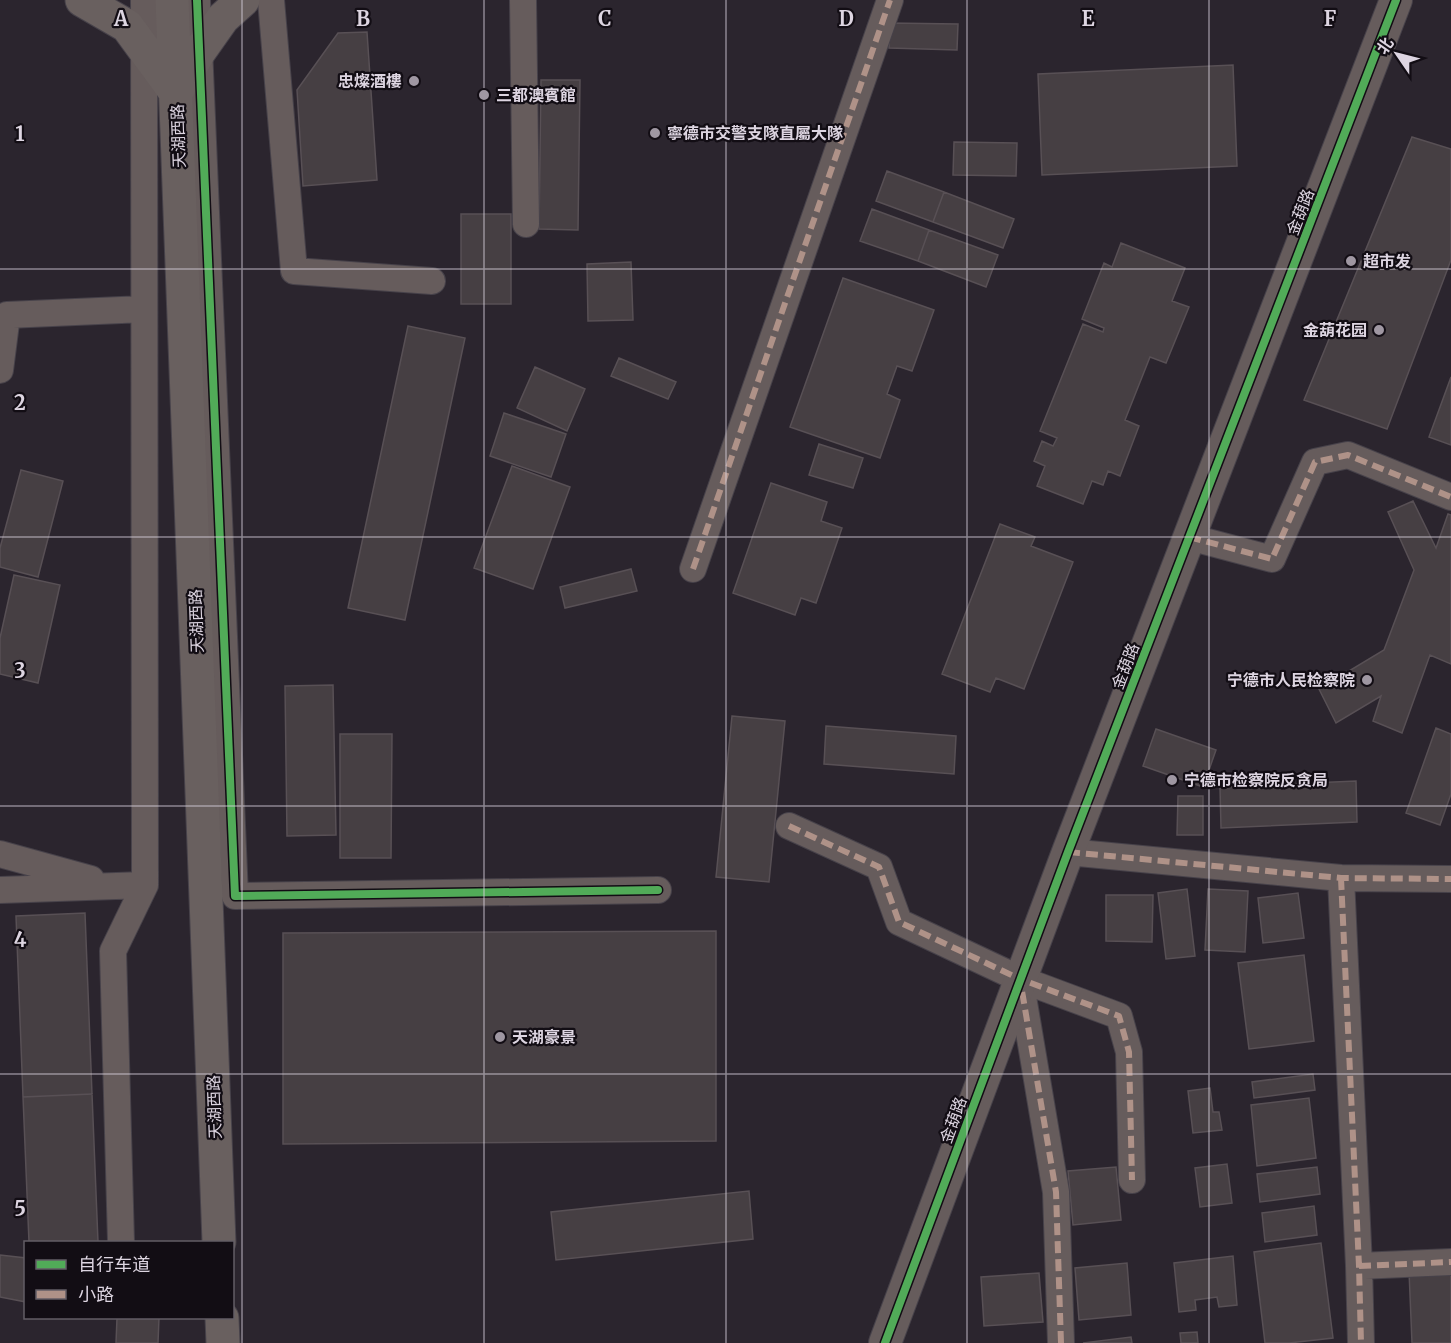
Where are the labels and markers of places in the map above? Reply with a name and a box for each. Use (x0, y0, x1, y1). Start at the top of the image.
place label: 忠燦酒樓 (338, 71, 402, 91)
marker: 忠燦酒樓 (407, 74, 421, 88)
place label: 三都澳賓館 (496, 85, 576, 105)
marker: 三都澳賓館 (477, 88, 491, 102)
place label: 寧德市交警支隊直屬大隊 (667, 123, 843, 143)
marker: 寧德市交警支隊直屬大隊 (648, 126, 662, 140)
place label: 超市发 (1363, 251, 1411, 271)
marker: 超市发 (1344, 254, 1358, 268)
place label: 金葫花园 (1303, 320, 1367, 340)
marker: 金葫花园 (1372, 323, 1386, 337)
place label: 宁德市人民检察院 (1227, 670, 1355, 690)
marker: 宁德市人民检察院 (1360, 673, 1374, 687)
place label: 宁德市检察院反贪局 (1184, 770, 1328, 790)
marker: 宁德市检察院反贪局 (1165, 773, 1179, 787)
place label: 天湖豪景 (512, 1027, 576, 1047)
marker: 天湖豪景 (493, 1030, 507, 1044)

